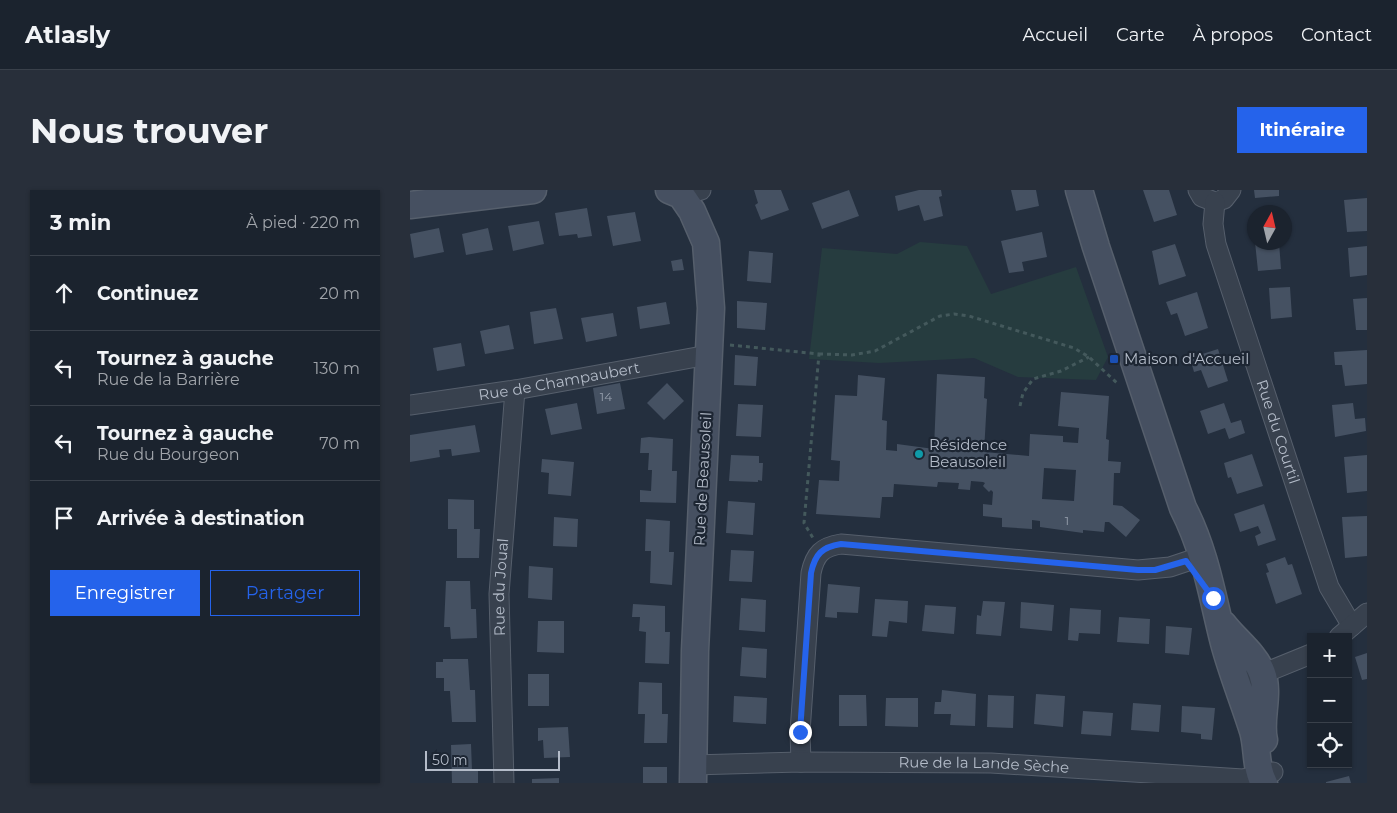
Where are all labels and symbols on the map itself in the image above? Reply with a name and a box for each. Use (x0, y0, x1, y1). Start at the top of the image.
north arrow (1247, 205, 1292, 250)
place label: Maison d'Accueil (1124, 349, 1249, 368)
marker: Maison d'Accueil (1108, 353, 1120, 365)
street label: Rue de Champaubert (477, 358, 641, 404)
street label: Rue du Courtil (1252, 377, 1304, 486)
house number: 14 (600, 389, 612, 404)
street label: Rue de Beausoleil (690, 412, 715, 546)
place label: Résidence Beausoleil (929, 435, 1007, 471)
marker: Résidence Beausoleil (913, 448, 925, 460)
house number: 1 (1065, 513, 1069, 528)
street label: Rue du Joual (489, 537, 512, 636)
route start (1202, 587, 1225, 610)
route end (789, 721, 812, 744)
scale bar (425, 748, 560, 771)
street label: Rue de la Lande Sèche (898, 753, 1070, 777)

